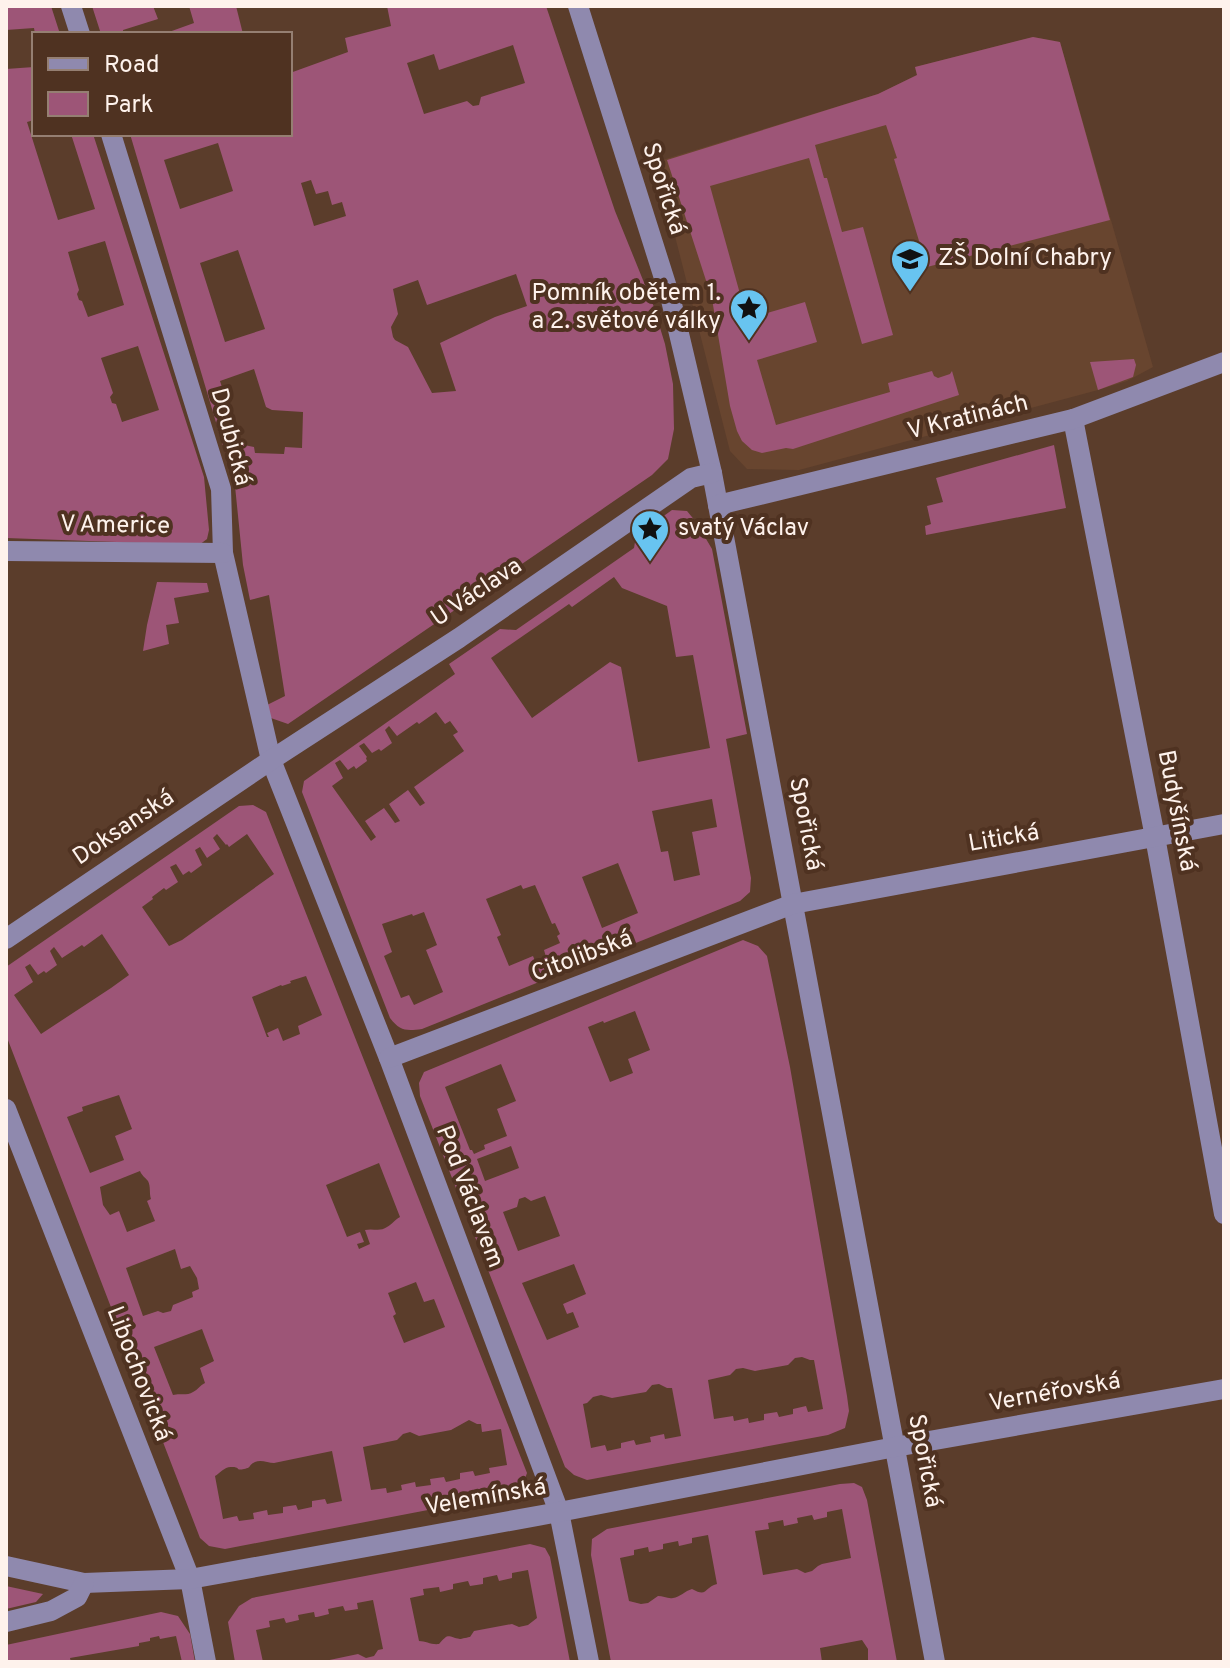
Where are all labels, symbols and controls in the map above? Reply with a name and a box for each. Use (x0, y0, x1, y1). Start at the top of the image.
legend (32, 32, 292, 136)
text: Road (104, 51, 160, 81)
text: Park (104, 91, 154, 121)
street label: Spořická (634, 139, 692, 239)
school or university icon: ZŠ Dolní Chabry (889, 238, 931, 293)
place label: ZŠ Dolní Chabry (938, 242, 1112, 274)
place label: Pomník obětem 1. a 2. světové války (531, 279, 721, 337)
place icon: Pomník obětem 1. a 2. světové války (728, 287, 770, 342)
street label: Doubická (203, 385, 257, 489)
street label: V Kratinách (904, 388, 1032, 448)
place icon: svatý Václav (629, 508, 671, 563)
street label: V Americe (60, 510, 170, 542)
place label: svatý Václav (678, 514, 809, 544)
street label: U Václava (426, 552, 528, 634)
street label: Budyšínská (1150, 748, 1202, 874)
street label: Spořická (781, 775, 829, 873)
street label: Doksanská (68, 783, 180, 873)
street label: Litická (966, 818, 1042, 860)
street label: Citolibská (527, 924, 637, 990)
street label: Pod Václavem (428, 1121, 510, 1273)
street label: Libochovická (99, 1302, 177, 1446)
street label: Vernéřovská (987, 1367, 1123, 1419)
street label: Spořická (900, 1412, 948, 1510)
street label: Velemínská (423, 1473, 549, 1523)

